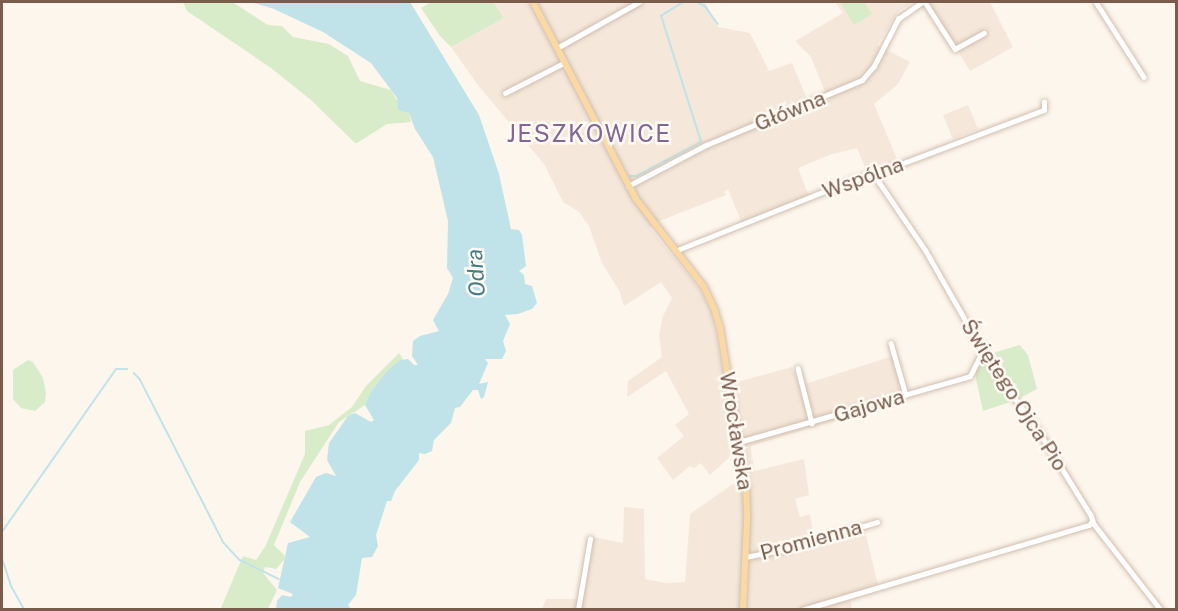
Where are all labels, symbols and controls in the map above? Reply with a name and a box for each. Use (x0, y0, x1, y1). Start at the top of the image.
street label: Główna (751, 85, 829, 137)
district label: JESZKOWICE (506, 120, 672, 148)
street label: Wspólna (819, 152, 907, 204)
water label: Odra (461, 248, 491, 298)
street label: Świętego Ojca Pio (956, 314, 1072, 476)
street label: Wrocławska (714, 370, 758, 492)
street label: Gajowa (831, 384, 907, 428)
street label: Promienna (757, 514, 865, 566)

